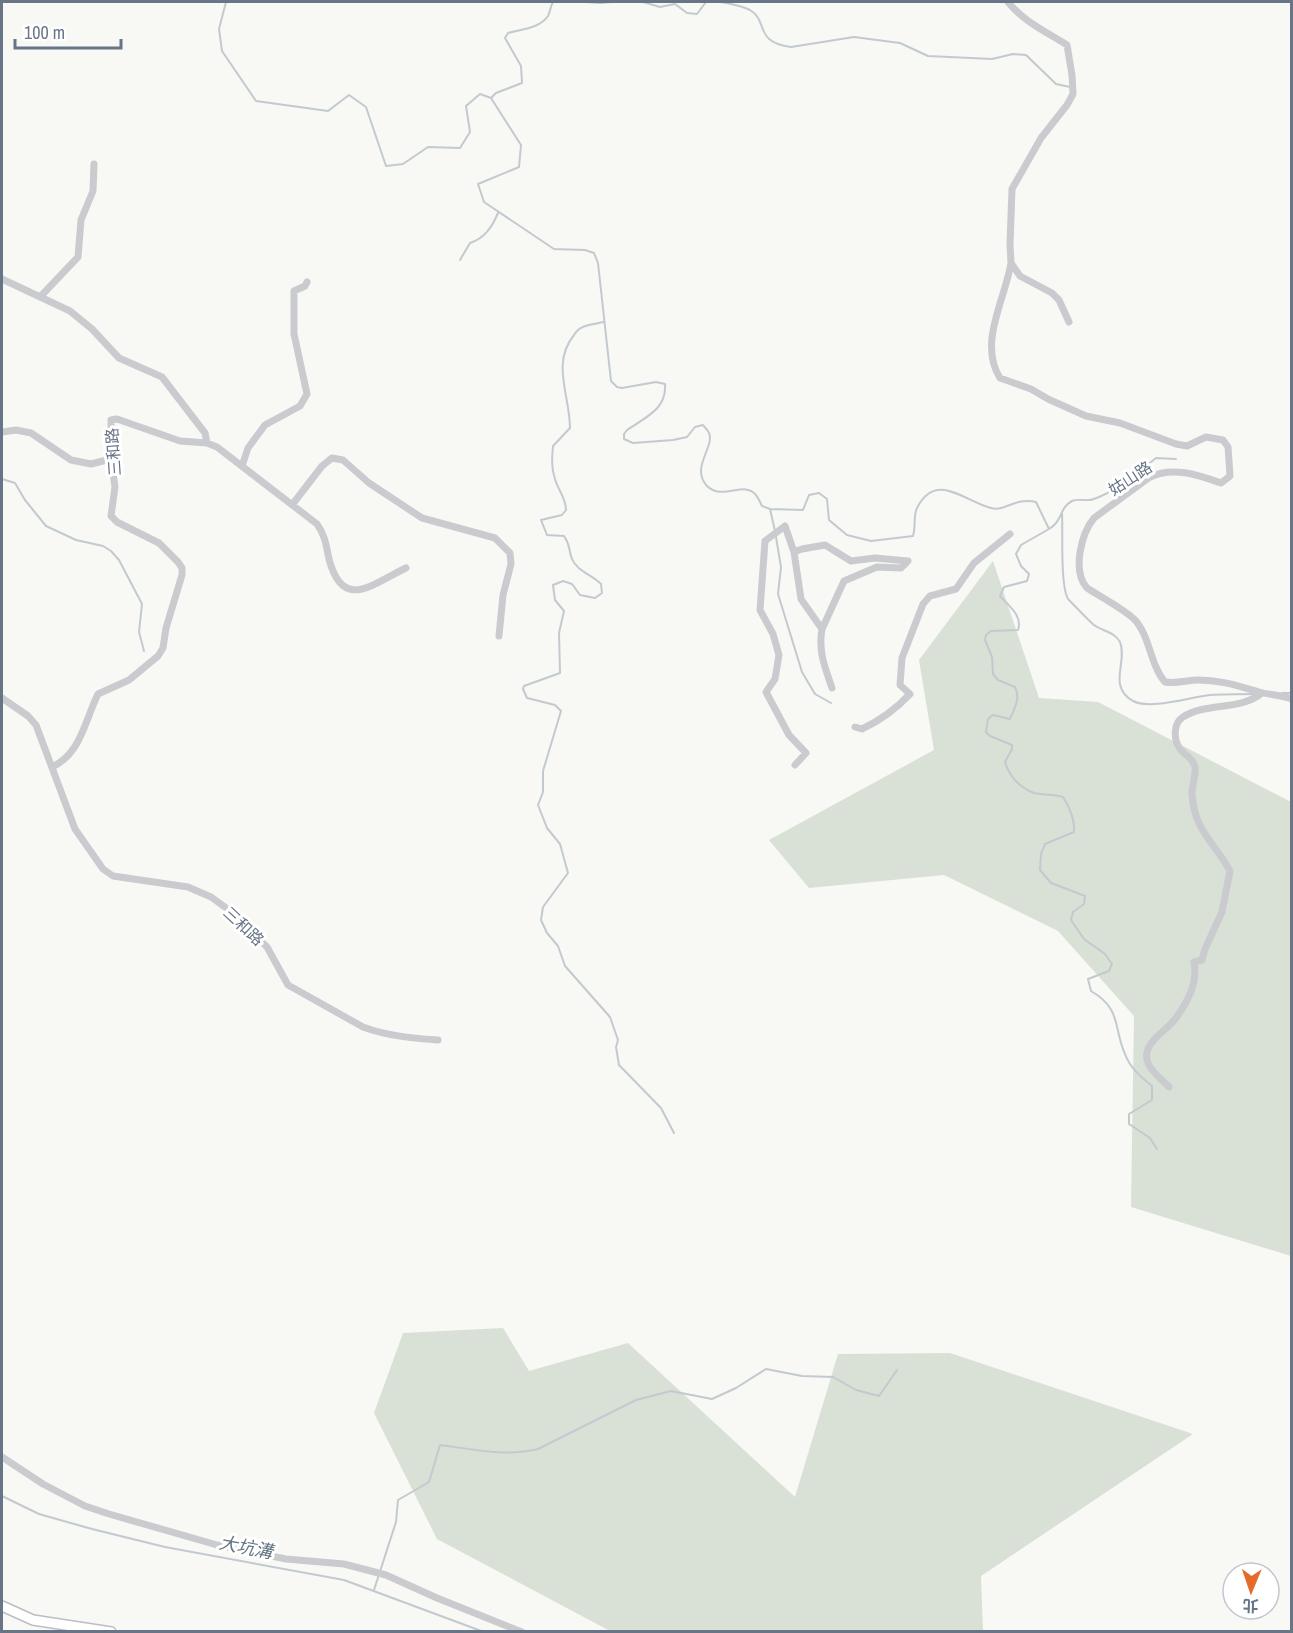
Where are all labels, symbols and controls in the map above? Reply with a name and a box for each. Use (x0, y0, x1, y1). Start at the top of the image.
scale bar (15, 12, 122, 50)
text: 100 m (24, 20, 65, 45)
street label: 三和路 (100, 427, 126, 477)
street label: 姑山路 (1104, 456, 1156, 500)
street label: 三和路 (219, 902, 269, 950)
water label: 大坑溝 (217, 1530, 278, 1565)
north arrow (1221, 1561, 1281, 1621)
text: 北 (1242, 1595, 1259, 1617)

